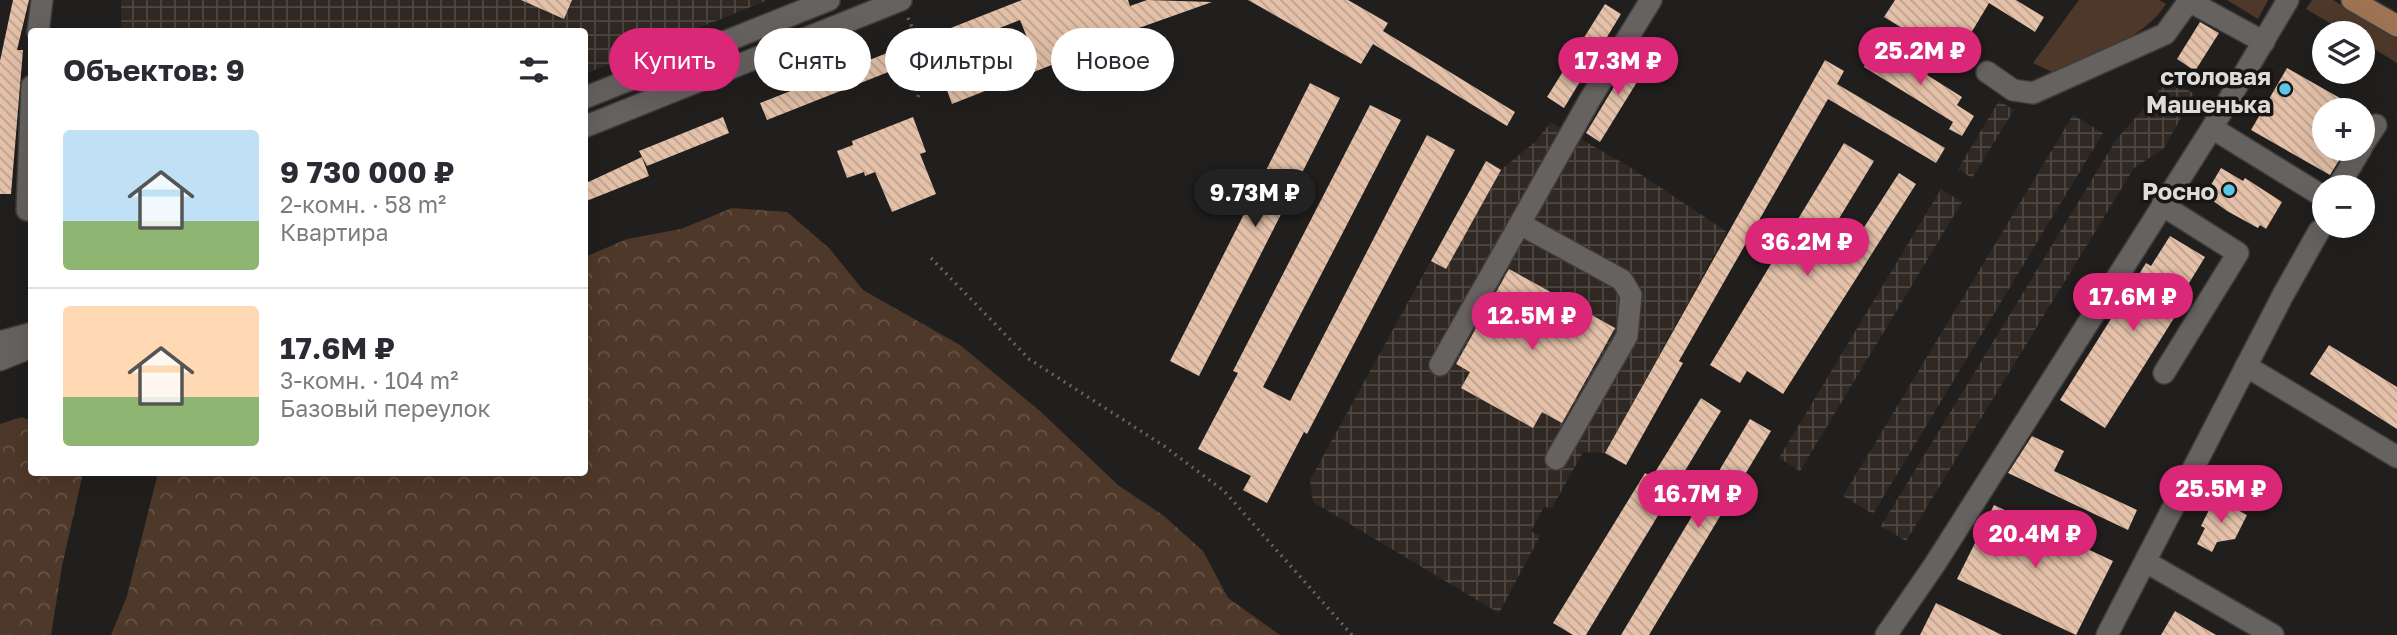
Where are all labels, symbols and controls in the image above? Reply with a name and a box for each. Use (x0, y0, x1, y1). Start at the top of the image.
map controls (2312, 21, 2375, 238)
button: layers (2312, 21, 2375, 84)
chip: Купить (609, 28, 740, 91)
chip: Снять (754, 28, 871, 91)
chip: Фильтры (885, 28, 1037, 91)
chip: Новое (1051, 28, 1174, 91)
pin: 25.2M ₽ (1855, 28, 1985, 87)
text: 25.2M ₽ (1874, 36, 1966, 64)
pin: 17.3M ₽ (1553, 38, 1683, 97)
text: 17.3M ₽ (1574, 46, 1662, 74)
icon: filters (515, 51, 553, 89)
text: Объектов: 9 (63, 52, 245, 88)
place label: cтоловая Машенька (2146, 61, 2271, 118)
marker: cтоловая Машенька (2277, 81, 2293, 97)
button: + (2312, 98, 2375, 161)
text: 9 730 000 ₽ (280, 154, 454, 190)
icon: home (119, 158, 203, 242)
pin: 9.73M ₽ (1190, 170, 1320, 229)
button: − (2312, 175, 2375, 238)
place label: Росно (2142, 176, 2215, 205)
text: 9.73M ₽ (1210, 178, 1300, 206)
marker: Росно (2221, 182, 2237, 198)
text: 2-комн. · 58 m² (280, 190, 446, 218)
text: Квартира (280, 218, 388, 246)
pin: 36.2M ₽ (1742, 218, 1872, 278)
text: 36.2M ₽ (1761, 227, 1853, 255)
pin: 17.6M ₽ (2068, 274, 2198, 333)
text: 17.6M ₽ (2089, 282, 2177, 310)
pin: 12.5M ₽ (1467, 292, 1597, 352)
text: 12.5M ₽ (1487, 301, 1577, 329)
text: 17.6M ₽ (280, 330, 395, 366)
icon: home (119, 334, 203, 418)
text: 3-комн. · 104 m² (280, 366, 458, 394)
text: Базовый переулок (280, 394, 491, 422)
pin: 25.5M ₽ (2156, 466, 2286, 525)
pin: 16.7M ₽ (1633, 470, 1763, 530)
text: 25.5M ₽ (2175, 474, 2267, 502)
text: 16.7M ₽ (1654, 479, 1742, 507)
pin: 20.4M ₽ (1970, 510, 2100, 570)
text: 20.4M ₽ (1989, 519, 2081, 547)

